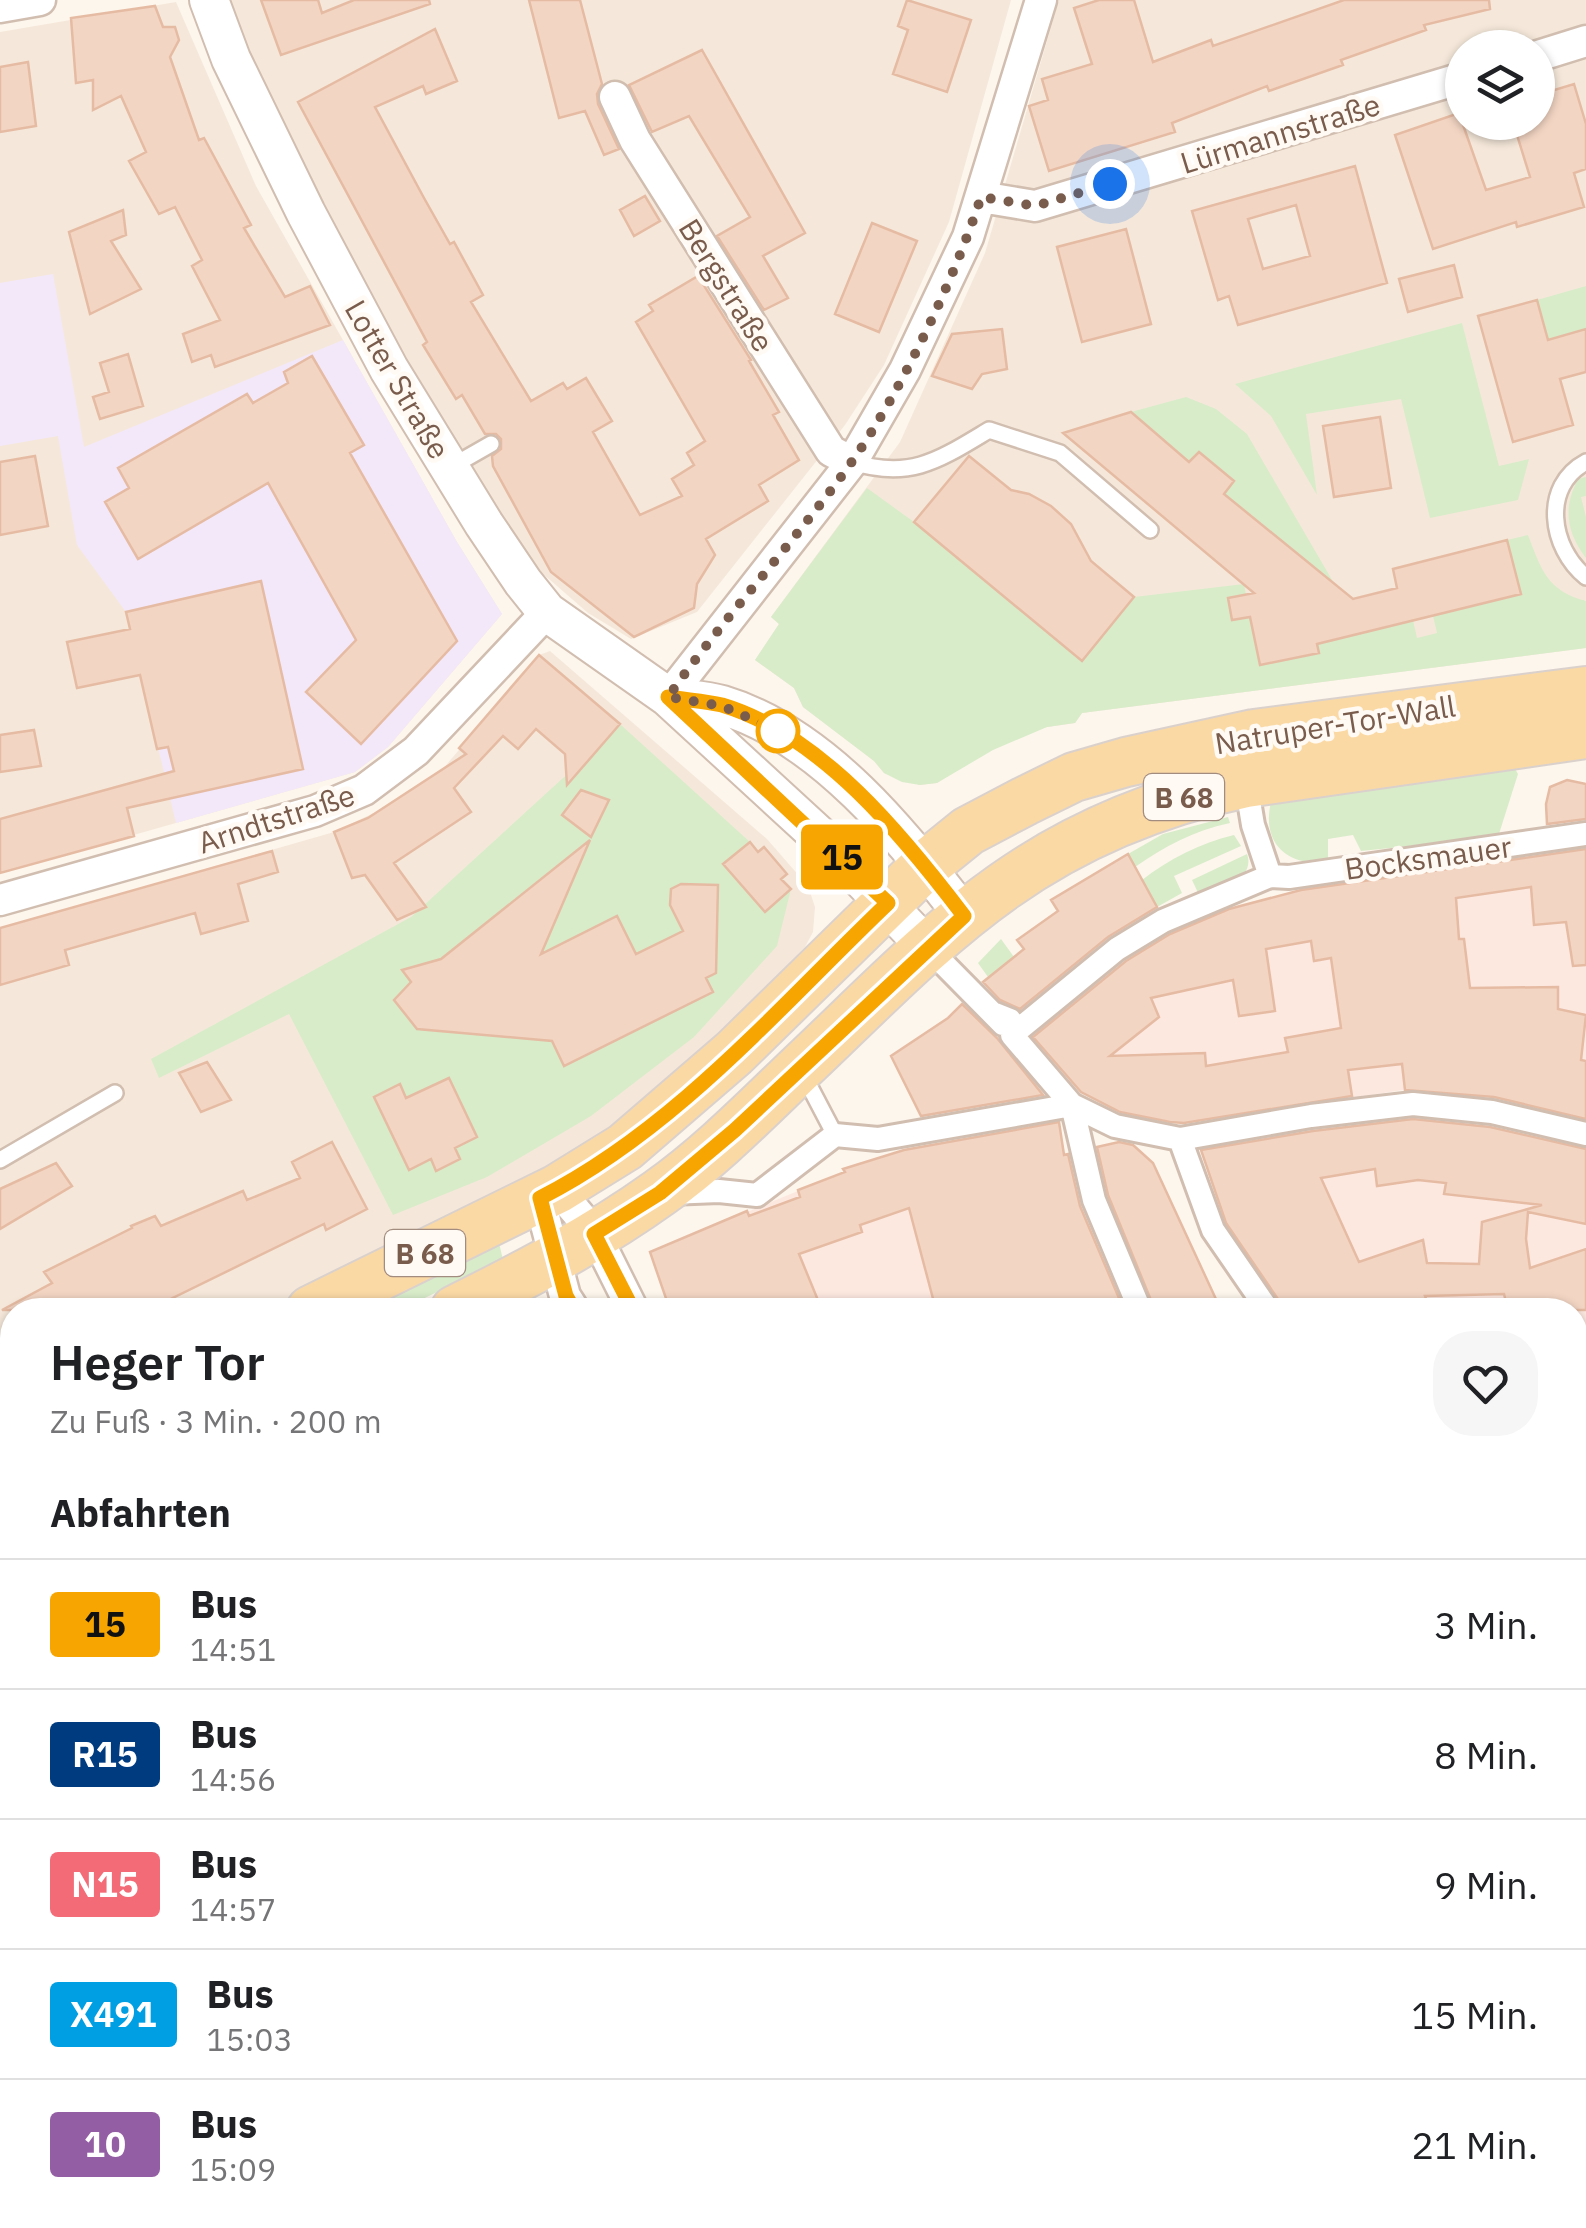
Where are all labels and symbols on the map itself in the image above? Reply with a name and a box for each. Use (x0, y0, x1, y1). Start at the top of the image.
street label: Lürmannstraße (1176, 84, 1384, 182)
your location (1085, 159, 1135, 209)
street label: Bergstraße (671, 211, 783, 359)
street label: Lotter Straße (337, 292, 459, 466)
street label: Natruper-Tor-Wall (1212, 686, 1458, 762)
unlabelled marker (757, 710, 799, 752)
street label: Arndtstraße (193, 774, 359, 862)
road number: B 68 (1144, 774, 1224, 820)
line badge: 15 (797, 824, 887, 890)
street label: Bocksmauer (1342, 826, 1514, 888)
road number: B 68 (385, 1230, 465, 1276)

